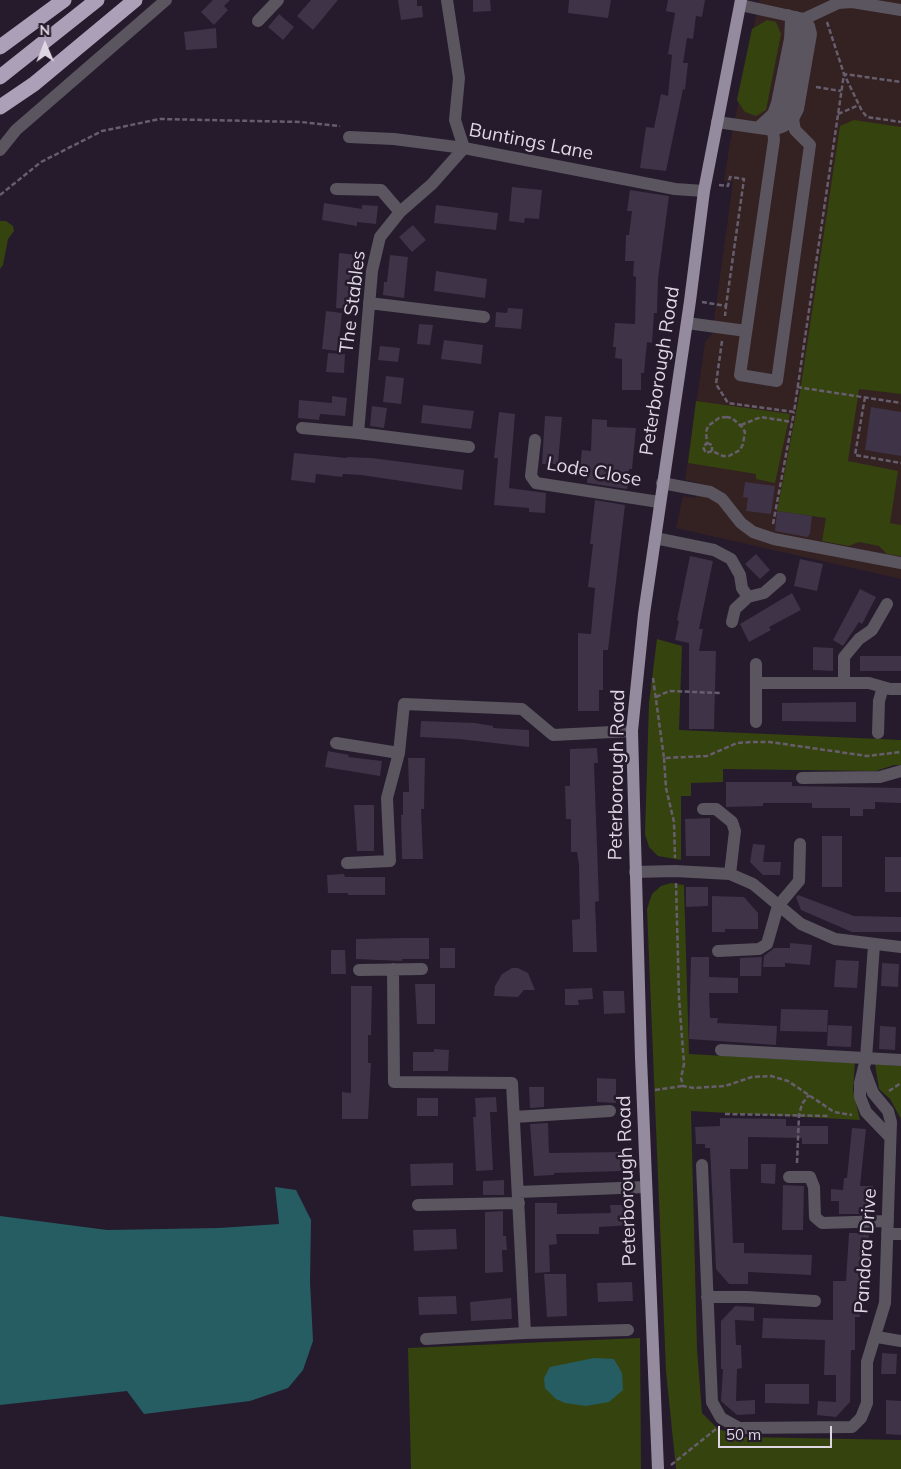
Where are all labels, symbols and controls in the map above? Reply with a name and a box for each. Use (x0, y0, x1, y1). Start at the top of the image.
north arrow (20, 20, 70, 70)
text: N (39, 21, 50, 39)
street label: Buntings Lane (467, 119, 595, 165)
street label: The Stables (335, 249, 371, 355)
street label: Peterborough Road (635, 285, 685, 457)
street label: Lode Close (545, 452, 643, 492)
street label: Peterborough Road (604, 689, 630, 861)
street label: Peterborough Road (613, 1095, 641, 1267)
street label: Pandora Drive (850, 1187, 882, 1315)
scale bar (721, 1416, 835, 1448)
text: 50 m (726, 1425, 761, 1444)

